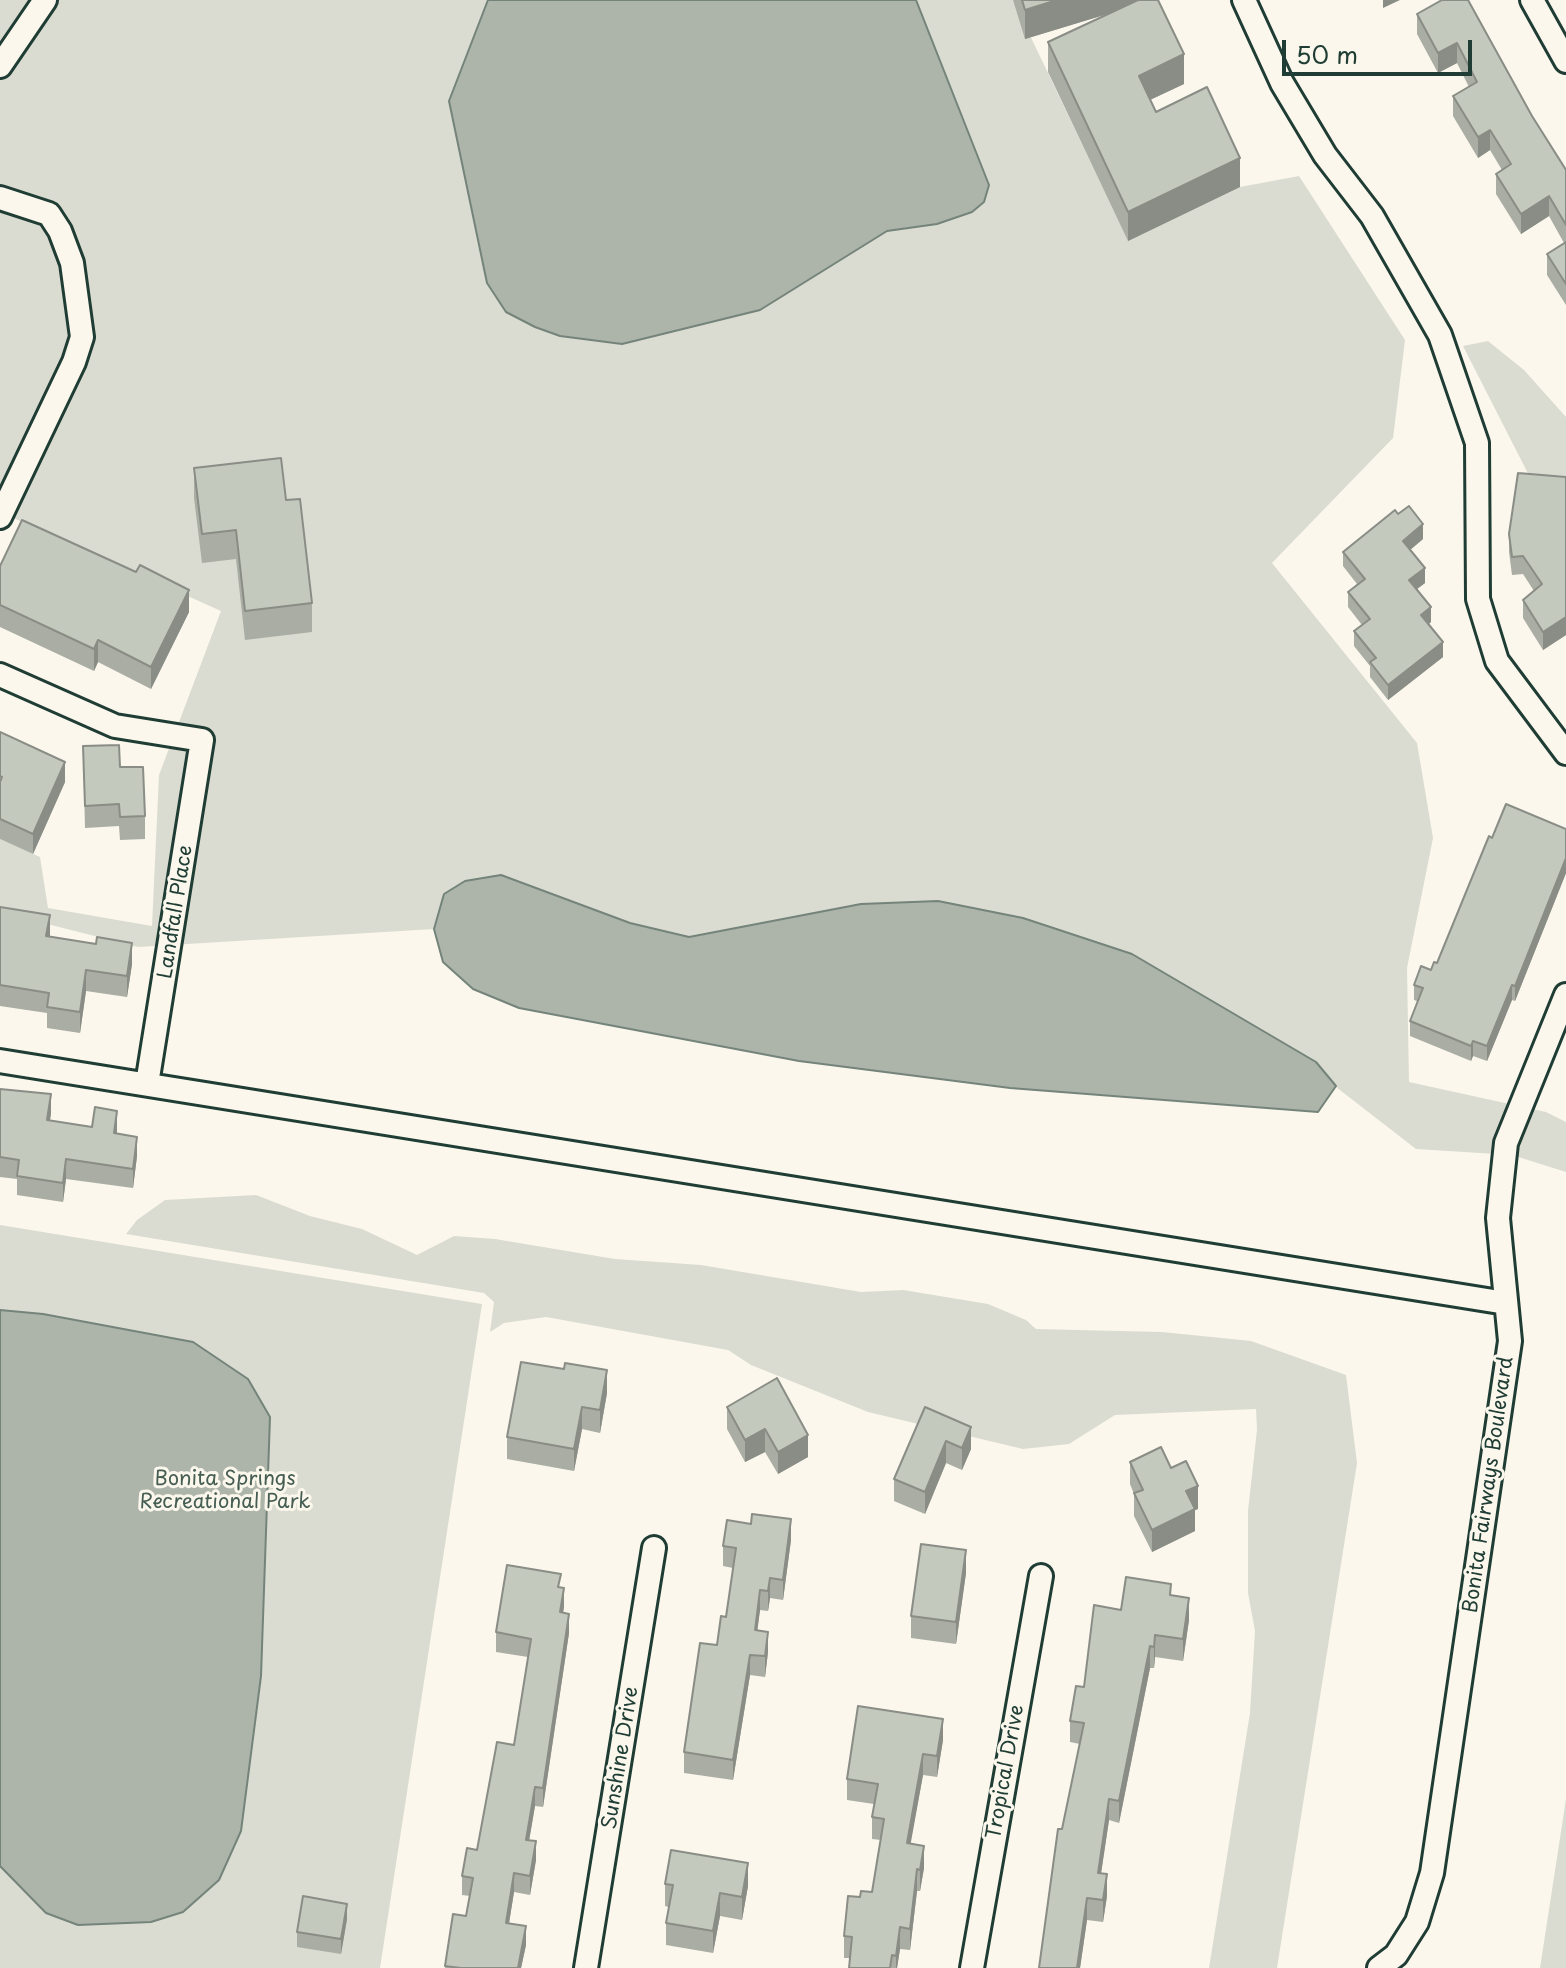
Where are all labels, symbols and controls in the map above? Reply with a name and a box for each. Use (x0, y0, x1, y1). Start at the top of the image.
scale bar (1286, 24, 1476, 74)
text: 50 m (1296, 36, 1358, 72)
street label: Landfall Place (154, 844, 198, 980)
street label: Bonita Fairways Boulevard (1459, 1355, 1519, 1615)
park label: Bonita Springs Recreational Park (140, 1467, 310, 1514)
street label: Sunshine Drive (598, 1685, 644, 1831)
street label: Tropical Drive (982, 1703, 1030, 1841)

